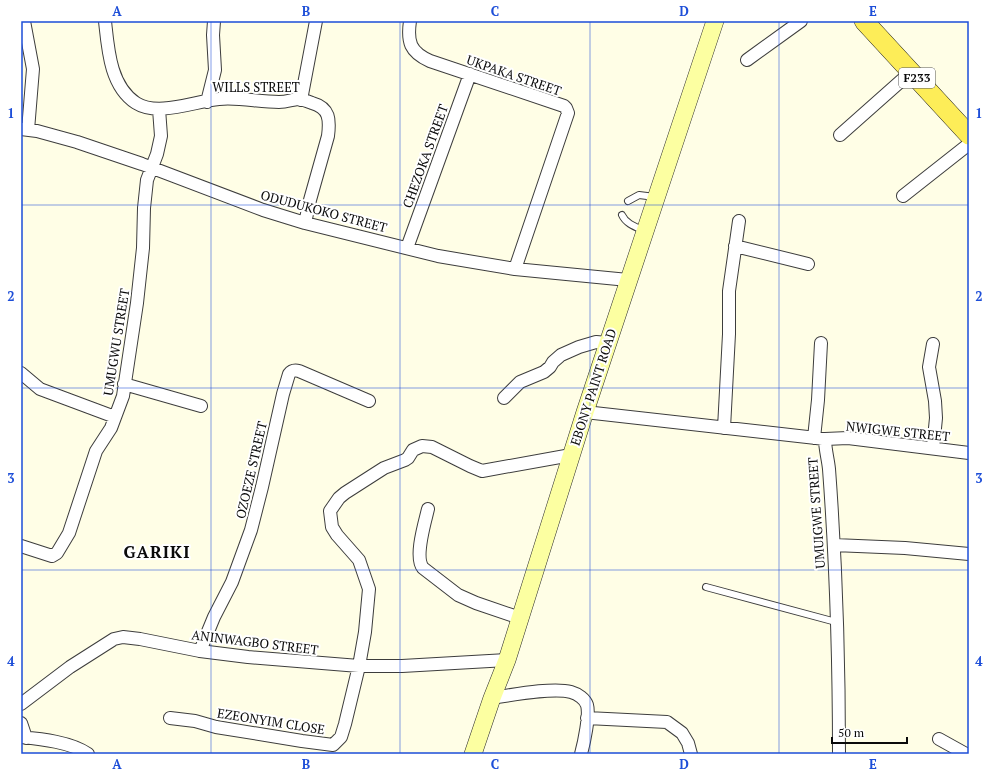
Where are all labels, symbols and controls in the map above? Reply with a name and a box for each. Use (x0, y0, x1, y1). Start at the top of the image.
text: A (112, 2, 122, 20)
text: B (302, 2, 310, 20)
text: C (491, 2, 499, 20)
text: D (679, 2, 689, 20)
text: E (869, 2, 877, 20)
street label: UKPAKA STREET (464, 50, 564, 100)
road number: F233 (899, 68, 935, 88)
street label: WILLS STREET (212, 78, 300, 96)
street label: CHEZOKA STREET (398, 102, 452, 210)
text: 1 (7, 104, 15, 122)
text: 1 (975, 104, 983, 122)
street label: ODUDUKOKO STREET (259, 185, 389, 237)
text: 2 (7, 287, 15, 305)
street label: UMUGWU STREET (99, 287, 133, 397)
text: 2 (975, 287, 983, 305)
street label: EBONY PAINT ROAD (566, 326, 620, 448)
street label: NWIGWE STREET (845, 417, 951, 445)
street label: OZOEZE STREET (231, 420, 271, 520)
street label: UMUIGWE STREET (803, 457, 829, 569)
text: 3 (7, 469, 15, 487)
text: 3 (975, 469, 983, 487)
district label: GARIKI (123, 540, 191, 563)
street label: ANINWAGBO STREET (190, 625, 320, 659)
text: 4 (7, 652, 15, 670)
text: 4 (975, 652, 983, 670)
street label: EZEONYIM CLOSE (216, 704, 326, 738)
scale bar (832, 719, 907, 745)
text: 50 m (838, 725, 865, 740)
text: A (112, 755, 122, 773)
text: B (302, 755, 310, 773)
text: C (491, 755, 499, 773)
text: D (679, 755, 689, 773)
text: E (869, 755, 877, 773)

